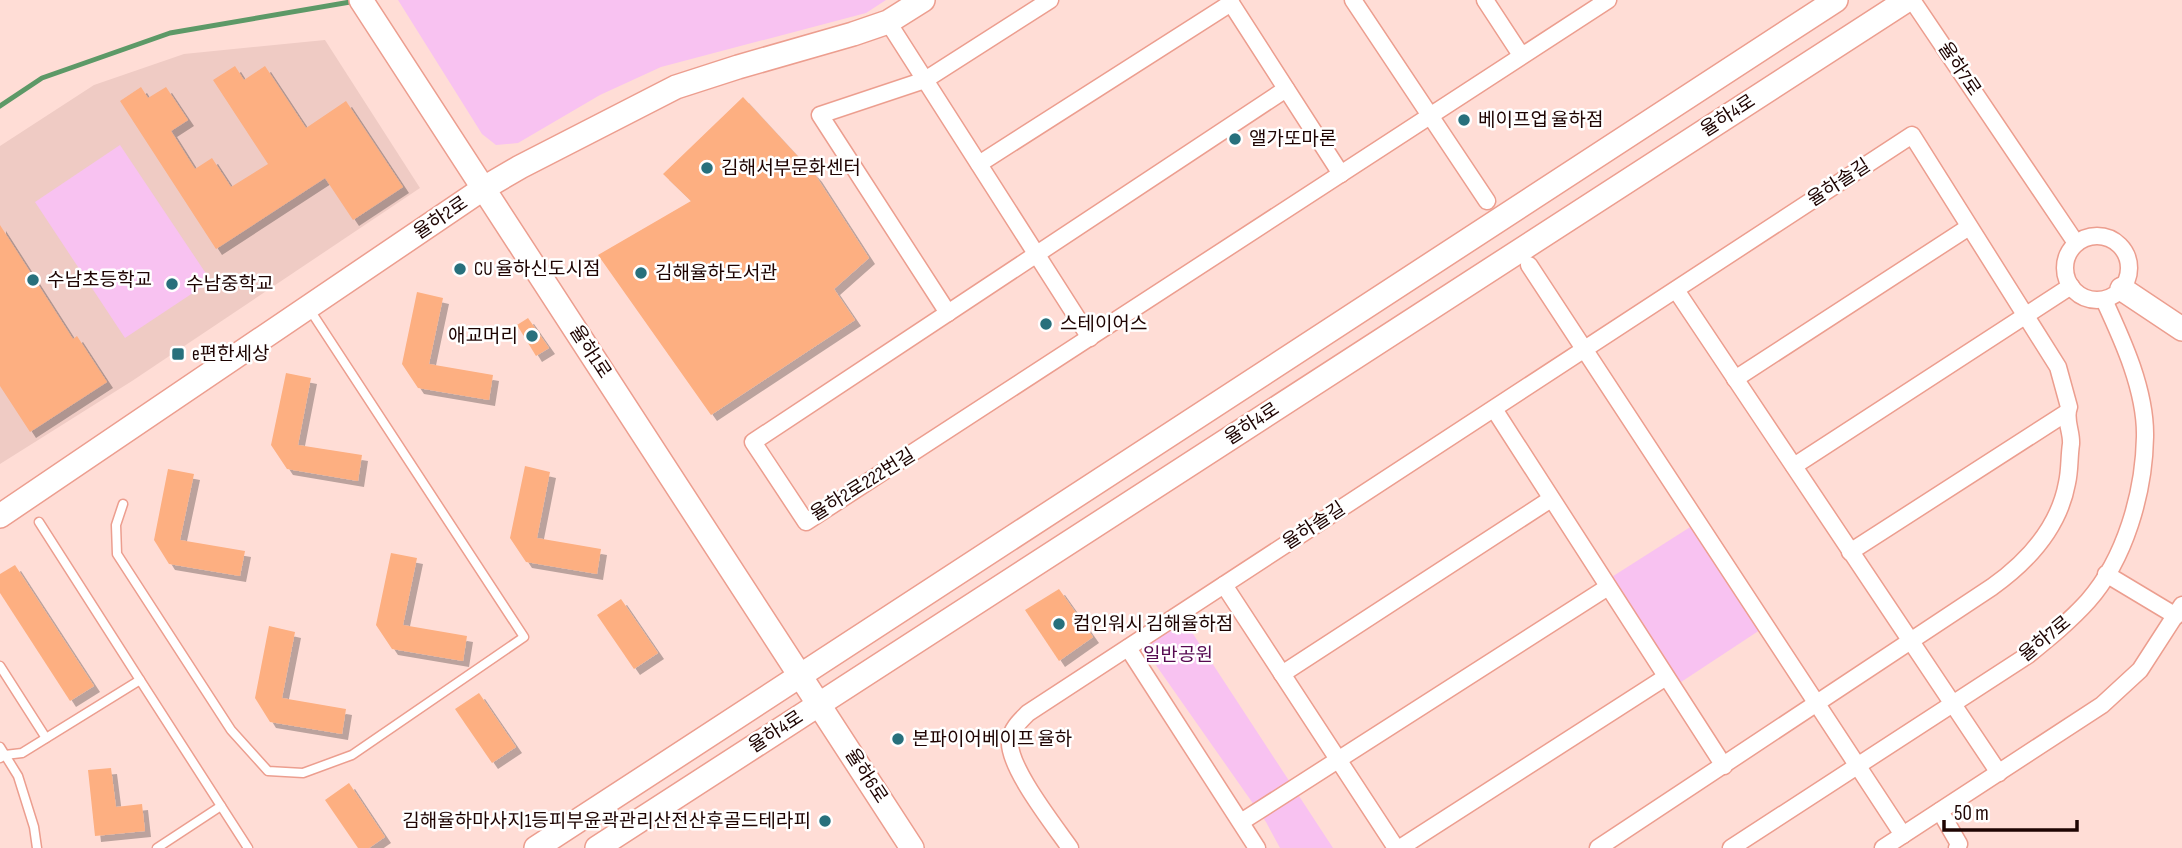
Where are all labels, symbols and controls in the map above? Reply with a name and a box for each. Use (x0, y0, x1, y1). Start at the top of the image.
street label: 율하7로 (1933, 38, 1985, 100)
street label: 율하4로 (1696, 90, 1760, 142)
place label: 베이프업 율하점 (1478, 109, 1603, 132)
marker: 베이프업 율하점 (1456, 112, 1472, 128)
place label: 앨가또마론 (1249, 128, 1336, 151)
marker: 앨가또마론 (1227, 131, 1243, 147)
street label: 율하솔길 (1803, 154, 1875, 212)
place label: 김해서부문화센터 (721, 157, 861, 180)
marker: 김해서부문화센터 (699, 160, 715, 176)
street label: 율하2로 (410, 192, 472, 244)
place label: CU 율하신도시점 (474, 258, 601, 281)
marker: CU 율하신도시점 (452, 261, 468, 277)
place label: 김해율하도서관 (655, 262, 777, 285)
marker: 김해율하도서관 (633, 265, 649, 281)
place label: 수남초등학교 (47, 269, 152, 292)
marker: 수남초등학교 (25, 272, 41, 288)
place label: 수남중학교 (186, 273, 273, 296)
marker: 수남중학교 (164, 276, 180, 292)
place label: 스테이어스 (1060, 313, 1147, 336)
marker: 스테이어스 (1038, 316, 1054, 332)
street label: 율하1로 (564, 321, 616, 383)
place label: 애교머리 (448, 325, 518, 348)
marker: 애교머리 (524, 328, 540, 344)
place label: e편한세상 (192, 343, 270, 366)
marker: e편한세상 (170, 346, 186, 362)
street label: 율하4로 (1220, 398, 1284, 450)
street label: 율하2로222번길 (807, 444, 919, 526)
street label: 율하솔길 (1278, 497, 1350, 555)
street label: 율하7로 (2014, 611, 2076, 667)
place label: 컴인워시 김해율하점 (1073, 613, 1233, 636)
marker: 컴인워시 김해율하점 (1051, 616, 1067, 632)
park label: 일반공원 (1143, 644, 1213, 667)
street label: 율하4로 (744, 706, 808, 758)
place label: 본파이어베이프 율하 (912, 728, 1072, 751)
marker: 본파이어베이프 율하 (890, 731, 906, 747)
street label: 율하6로 (840, 744, 892, 808)
scale bar (1944, 788, 2077, 832)
text: 50 m (1954, 801, 1989, 826)
place label: 김해율하마사지1등피부윤곽관리산전산후골드테라피 (402, 810, 811, 833)
marker: 김해율하마사지1등피부윤곽관리산전산후골드테라피 (817, 813, 833, 829)

